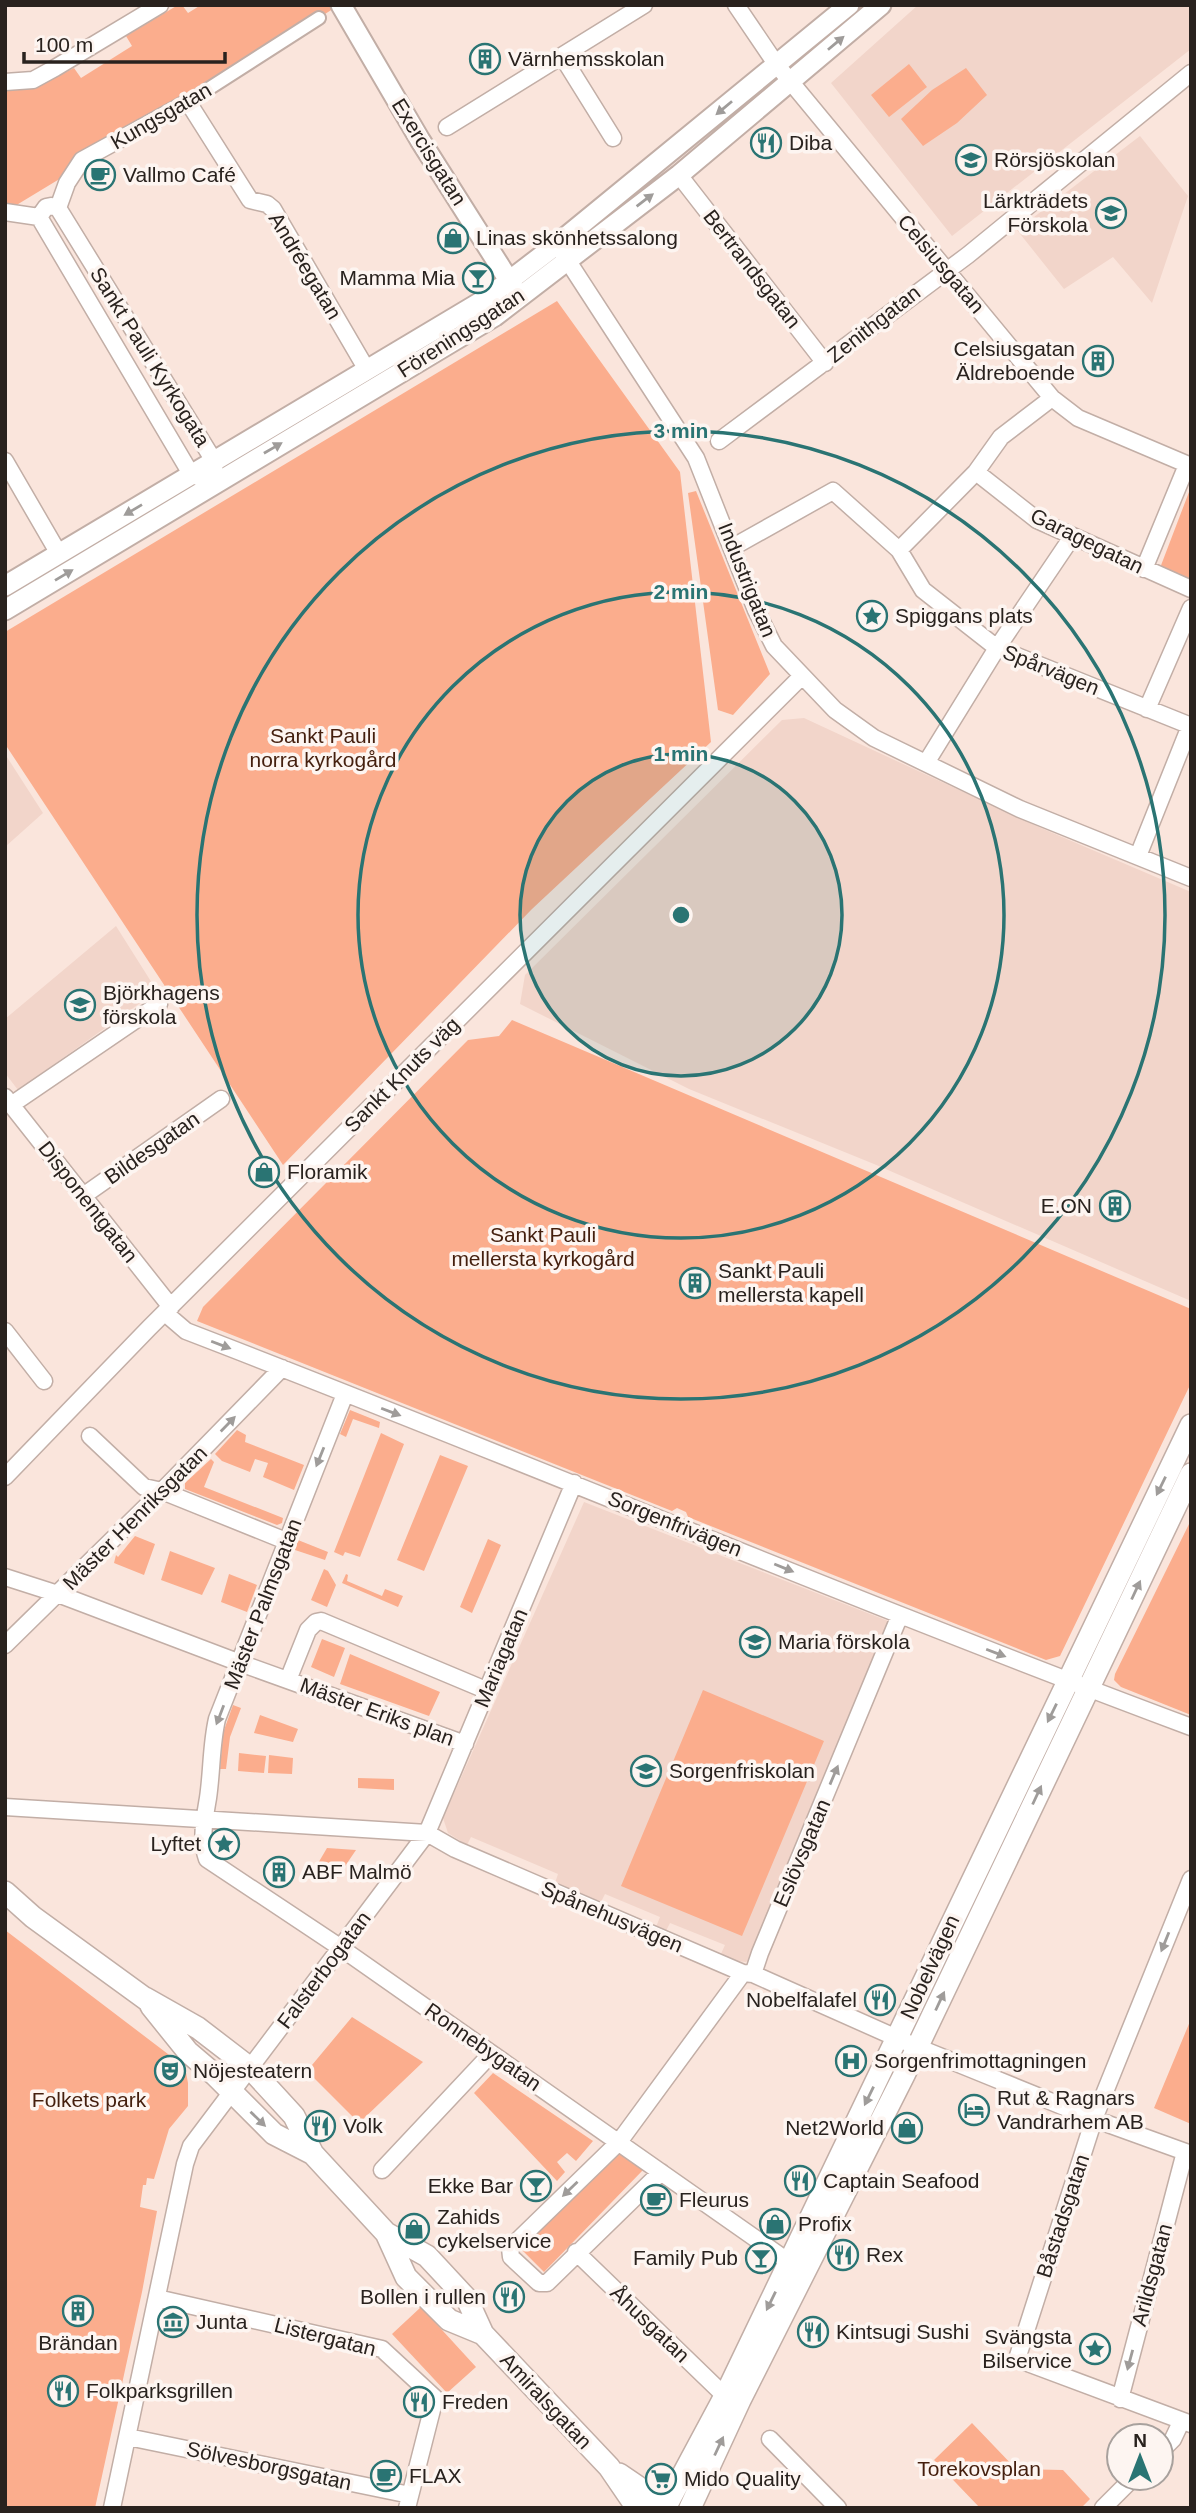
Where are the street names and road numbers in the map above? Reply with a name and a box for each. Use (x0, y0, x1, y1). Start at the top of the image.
street label: Kungsgatan (106, 78, 215, 154)
street label: Exercisgatan (388, 94, 471, 209)
street label: Bertrandsgatan (699, 205, 806, 332)
street label: Andréegatan (265, 208, 346, 323)
street label: Celsiusgatan (894, 210, 989, 318)
street label: Sankt Pauli Kyrkogata (86, 263, 215, 451)
street label: Zenithgatan (823, 280, 924, 367)
street label: Föreningsgatan (393, 283, 528, 382)
street label: Garagegatan (1027, 503, 1147, 578)
street label: Industrigatan (714, 519, 781, 640)
street label: Spårvägen (1000, 640, 1103, 699)
street label: Sankt Knuts väg (339, 1012, 464, 1137)
street label: Bildesgatan (100, 1107, 203, 1188)
street label: Disponentgatan (34, 1137, 143, 1267)
street label: Mäster Henriksgatan (58, 1441, 211, 1594)
street label: Sorgenfrivägen (605, 1486, 746, 1561)
street label: Mäster Palmsgatan (219, 1515, 306, 1692)
street label: Mariagatan (469, 1605, 532, 1711)
street label: Mäster Eriks plan (297, 1673, 457, 1750)
street label: Eslövsgatan (769, 1796, 834, 1910)
street label: Spånehusvägen (538, 1876, 687, 1957)
street label: Falsterbogatan (272, 1907, 375, 2033)
street label: Nobelvägen (895, 1911, 964, 2022)
street label: Ronnebygatan (421, 1998, 546, 2095)
street label: Båstadsgatan (1032, 2151, 1093, 2280)
street label: Arildsgatan (1127, 2221, 1176, 2329)
street label: Åhusgatan (606, 2280, 694, 2367)
street label: Listergatan (272, 2313, 378, 2360)
street label: Amiralsgatan (496, 2348, 597, 2453)
street label: Sölvesborgsgatan (184, 2437, 354, 2494)

